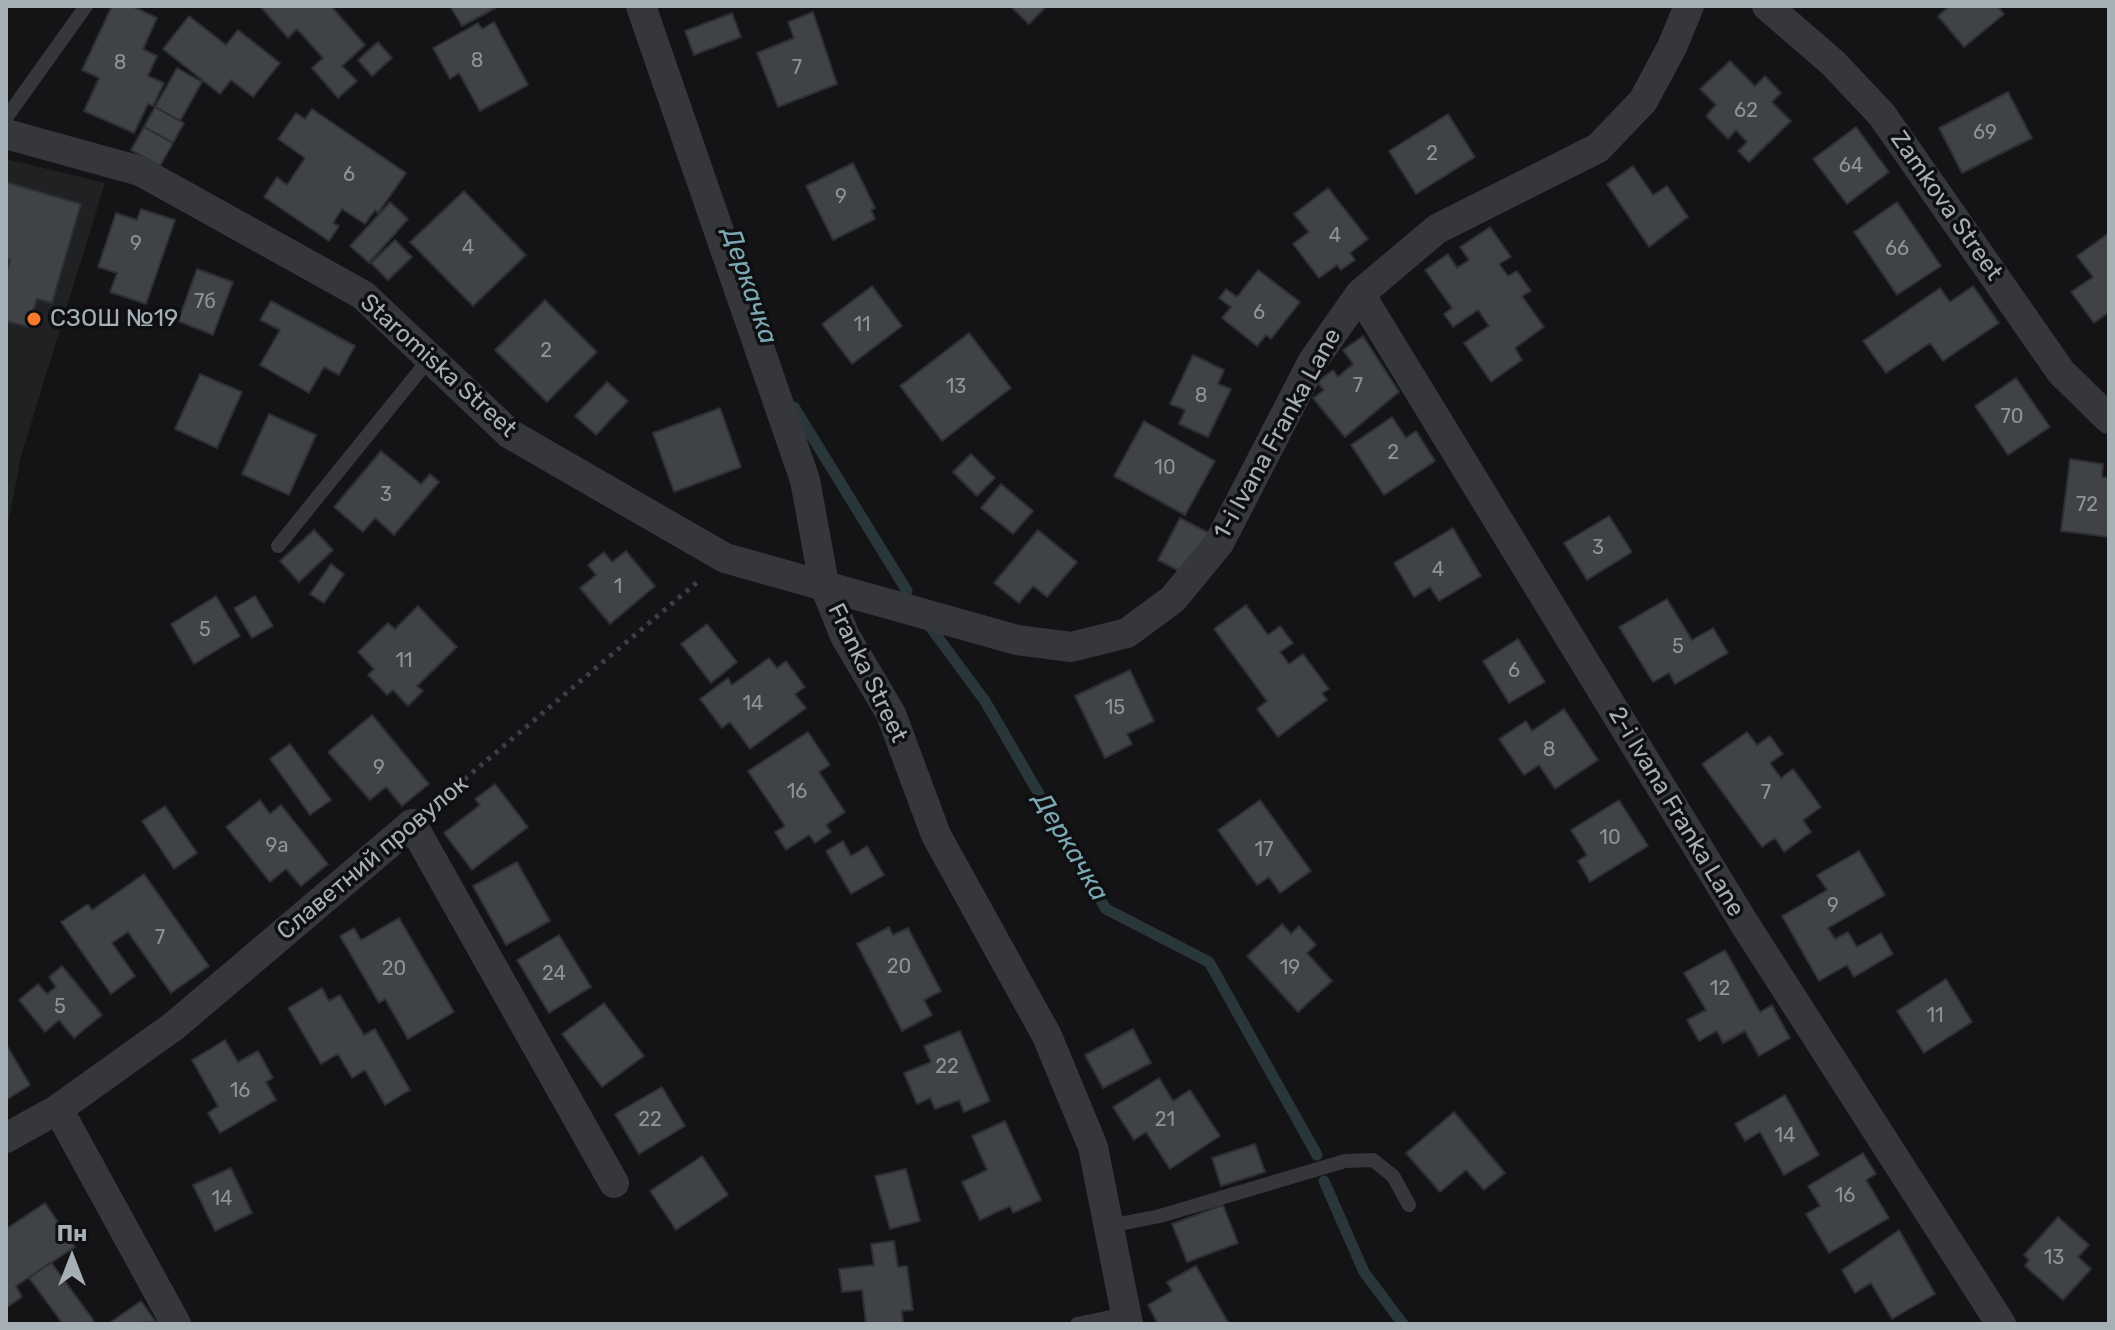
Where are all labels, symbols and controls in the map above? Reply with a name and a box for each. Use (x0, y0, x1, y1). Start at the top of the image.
house number: 8 (471, 49, 483, 73)
house number: 8 (114, 51, 126, 75)
house number: 7 (792, 56, 802, 80)
house number: 62 (1734, 99, 1758, 123)
house number: 69 (1973, 121, 1997, 145)
street label: Zamkova Street (1884, 126, 2008, 286)
house number: 2 (1426, 142, 1438, 166)
house number: 64 (1839, 154, 1863, 178)
house number: 6 (343, 163, 355, 187)
house number: 9 (835, 185, 847, 209)
water label: Деркачка (715, 224, 783, 348)
house number: 4 (1329, 224, 1341, 248)
house number: 9 (130, 232, 142, 256)
house number: 4 (462, 236, 474, 260)
house number: 66 (1885, 237, 1909, 261)
street label: Staromiska Street (354, 288, 522, 444)
house number: 7б (194, 290, 216, 314)
house number: 6 (1253, 301, 1265, 325)
place label: СЗОШ №19 (50, 305, 178, 333)
marker: СЗОШ №19 (25, 310, 43, 328)
house number: 11 (853, 313, 871, 337)
street label: 1-i Ivana Franka Lane (1208, 324, 1348, 544)
house number: 2 (540, 339, 552, 363)
house number: 7 (1353, 374, 1363, 398)
house number: 13 (946, 375, 966, 399)
house number: 8 (1195, 384, 1207, 408)
house number: 70 (2001, 405, 2023, 429)
house number: 2 (1387, 441, 1399, 465)
house number: 10 (1154, 456, 1176, 480)
house number: 3 (380, 483, 392, 507)
house number: 72 (2076, 493, 2098, 517)
house number: 3 (1592, 536, 1604, 560)
house number: 4 (1432, 558, 1444, 582)
house number: 1 (614, 575, 622, 599)
street label: Franka Street (821, 599, 913, 747)
house number: 5 (199, 618, 211, 642)
house number: 5 (1672, 635, 1684, 659)
house number: 11 (395, 649, 413, 673)
house number: 6 (1508, 659, 1520, 683)
house number: 14 (743, 692, 763, 716)
house number: 15 (1105, 696, 1125, 720)
street label: 2-i Ivana Franka Lane (1602, 702, 1750, 922)
house number: 8 (1543, 738, 1555, 762)
house number: 9 (373, 756, 385, 780)
street label: Славетний провулок (272, 770, 474, 946)
house number: 16 (787, 780, 807, 804)
house number: 7 (1761, 781, 1771, 805)
water label: Деркачка (1025, 787, 1115, 907)
house number: 10 (1599, 826, 1621, 850)
house number: 9а (266, 834, 288, 858)
house number: 17 (1255, 838, 1273, 862)
house number: 9 (1827, 894, 1839, 918)
house number: 7 (155, 926, 165, 950)
house number: 20 (887, 955, 911, 979)
house number: 19 (1280, 956, 1300, 980)
house number: 20 (382, 957, 406, 981)
house number: 24 (542, 962, 566, 986)
house number: 12 (1710, 977, 1730, 1001)
house number: 5 (54, 995, 66, 1019)
house number: 11 (1926, 1004, 1944, 1028)
house number: 22 (935, 1055, 959, 1079)
house number: 16 (230, 1079, 250, 1103)
house number: 22 (638, 1108, 662, 1132)
house number: 21 (1155, 1108, 1175, 1132)
house number: 14 (1775, 1124, 1795, 1148)
house number: 16 (1835, 1184, 1855, 1208)
house number: 14 (212, 1187, 232, 1211)
north arrow (32, 1218, 112, 1298)
text: Пн (57, 1220, 87, 1247)
house number: 13 (2044, 1246, 2064, 1270)

